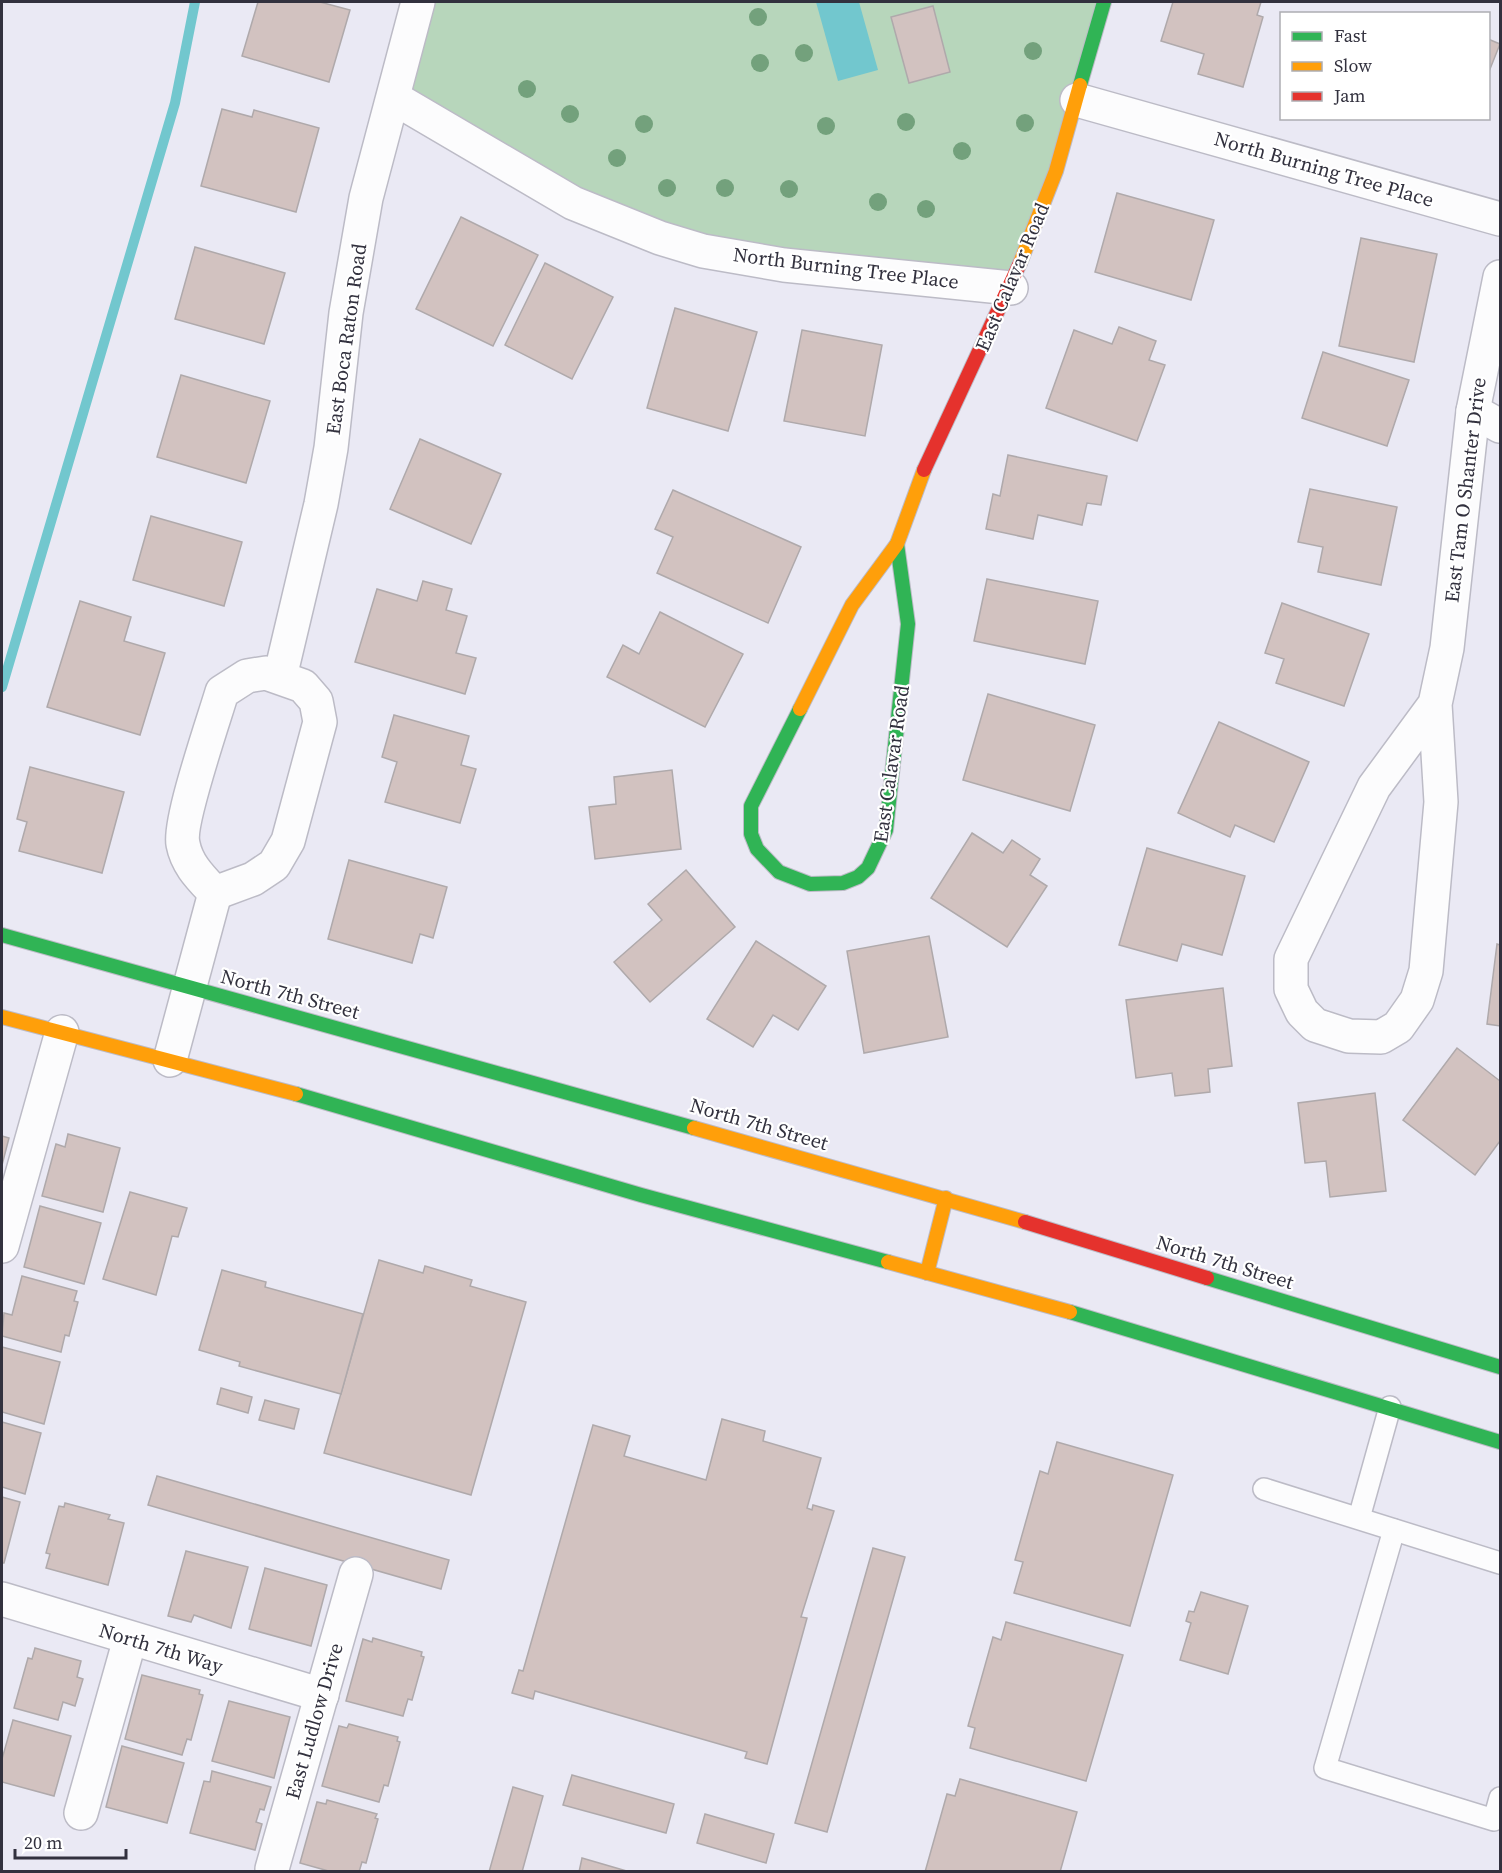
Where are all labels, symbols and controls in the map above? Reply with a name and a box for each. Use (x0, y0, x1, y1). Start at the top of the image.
legend (1280, 12, 1490, 120)
text: Fast (1334, 23, 1367, 48)
text: Slow (1334, 53, 1372, 78)
text: Jam (1333, 83, 1366, 108)
street label: North Burning Tree Place (1211, 124, 1437, 214)
street label: East Calavar Road (968, 198, 1056, 356)
street label: North Burning Tree Place (732, 240, 960, 296)
street label: East Boca Raton Road (319, 241, 373, 437)
street label: East Tam O Shanter Drive (1437, 376, 1493, 604)
street label: East Calavar Road (866, 683, 916, 845)
street label: North 7th Street (218, 962, 363, 1026)
street label: North 7th Street (687, 1091, 832, 1157)
street label: North 7th Street (1153, 1228, 1298, 1296)
street label: North 7th Way (96, 1616, 227, 1680)
street label: East Ludlow Drive (278, 1640, 350, 1802)
scale bar (15, 1822, 126, 1860)
text: 20 m (24, 1830, 62, 1855)

